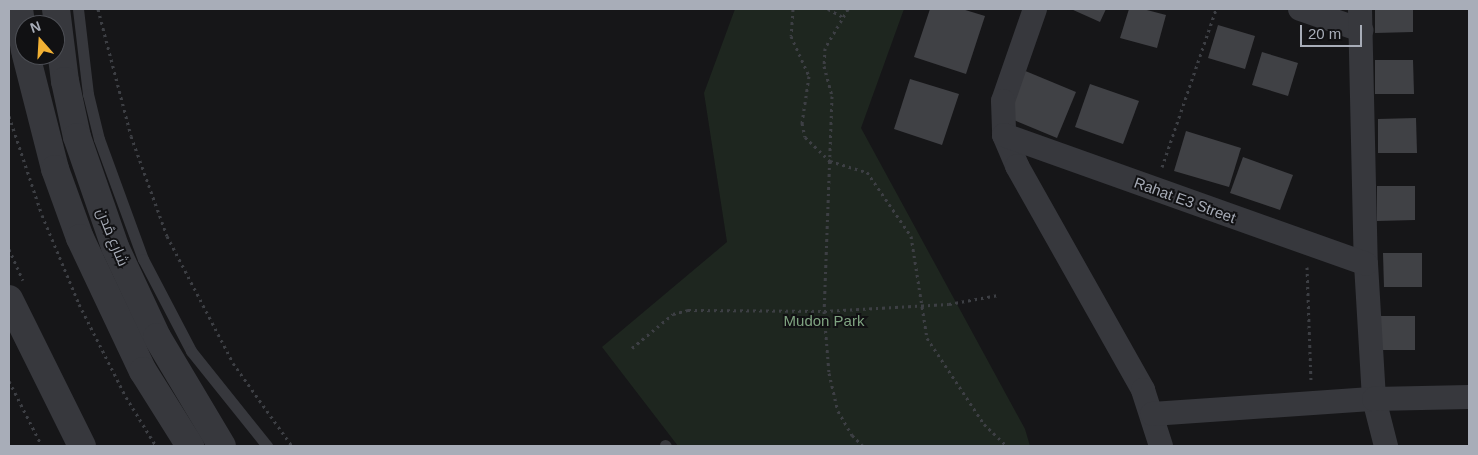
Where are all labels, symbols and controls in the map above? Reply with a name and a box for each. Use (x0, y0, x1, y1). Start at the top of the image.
north arrow (15, 15, 65, 65)
scale bar (1303, 15, 1366, 47)
text: N (28, 18, 43, 36)
text: 20 m (1308, 25, 1341, 42)
street label: Rahat E3 Street (1132, 173, 1238, 227)
street label: شارع مُدن (93, 205, 133, 269)
park label: Mudon Park (784, 312, 864, 330)

